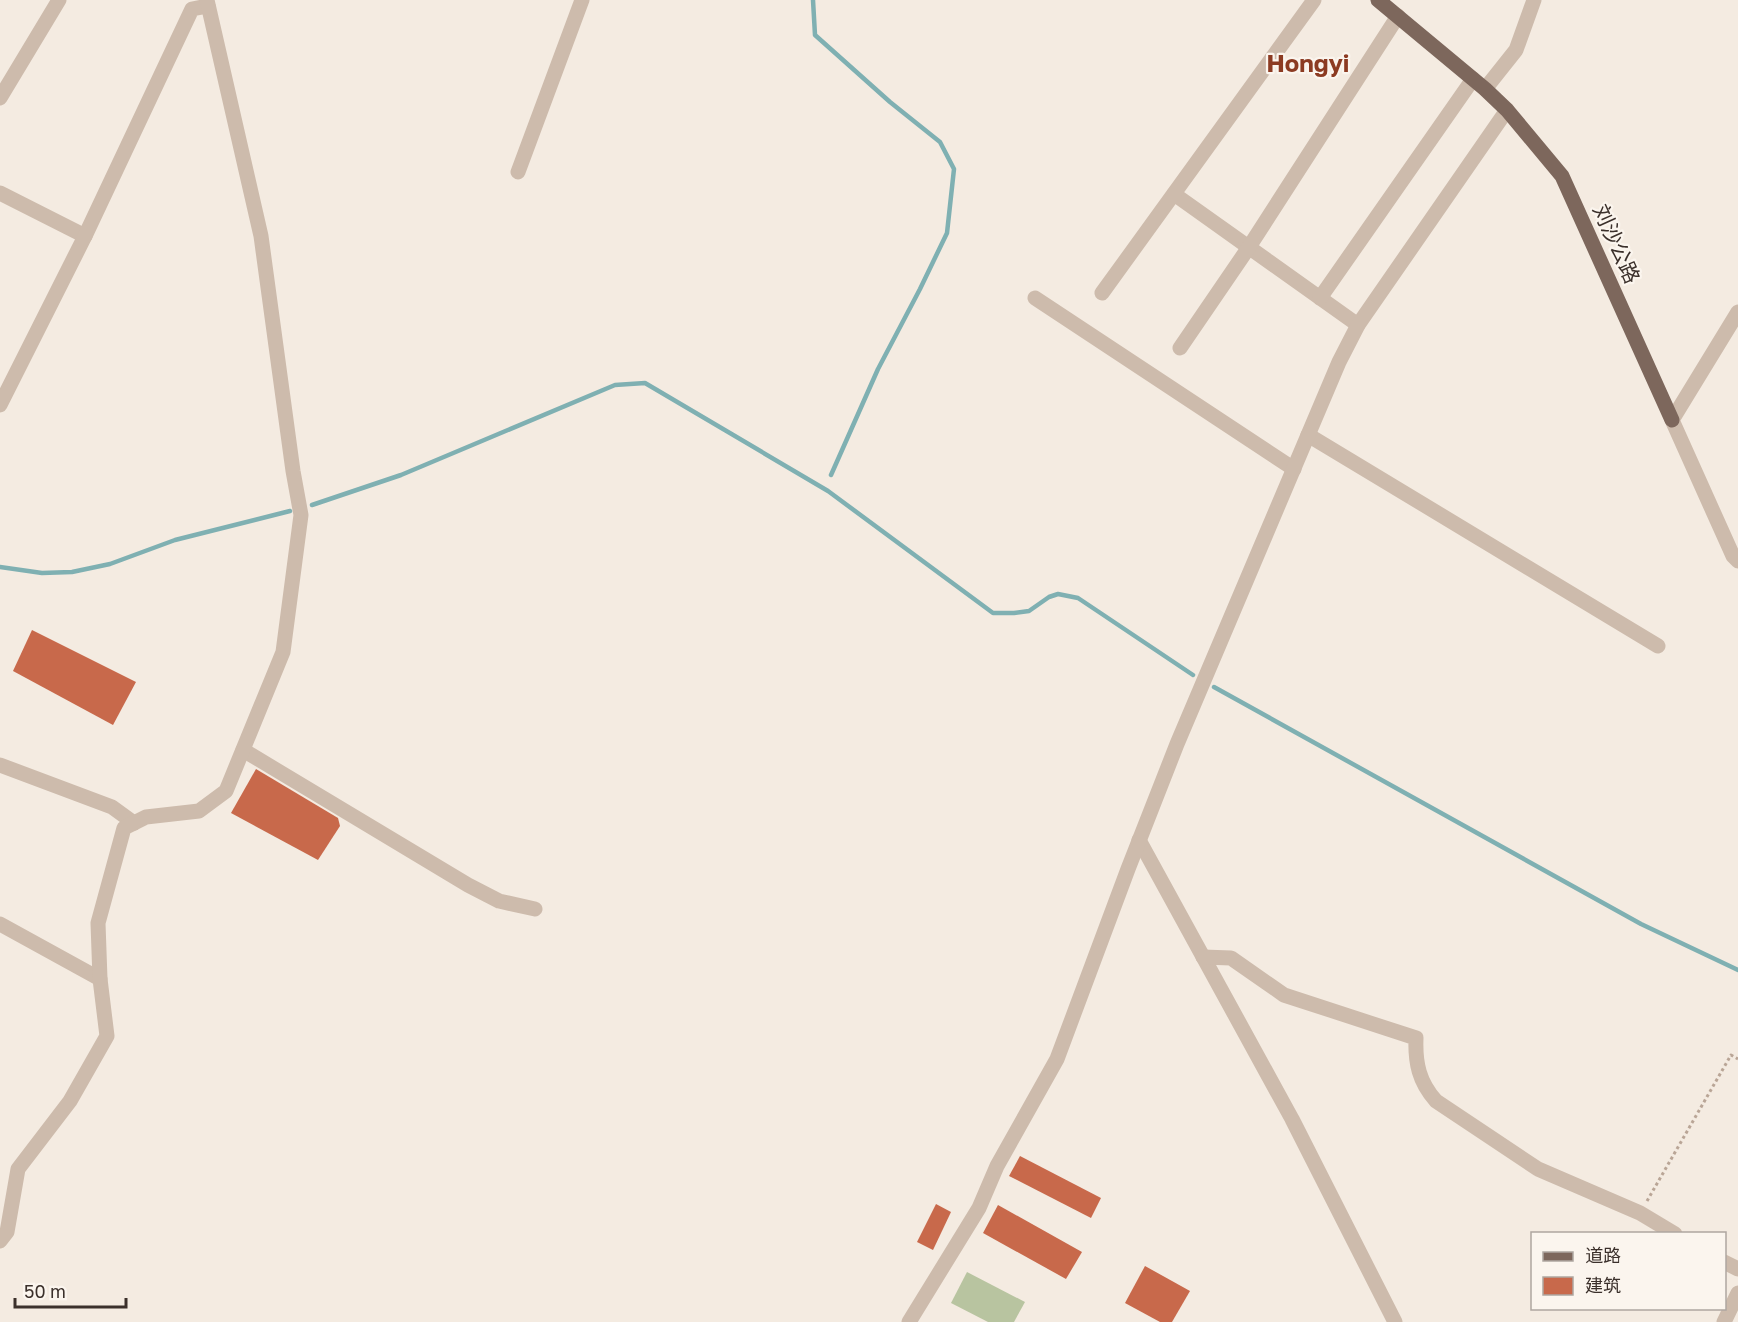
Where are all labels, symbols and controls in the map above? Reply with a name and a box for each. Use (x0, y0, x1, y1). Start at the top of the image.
district label: Hongyi (1267, 48, 1349, 77)
street label: 刘沙公路 (1588, 200, 1646, 287)
legend (1531, 1232, 1726, 1310)
text: 道路 (1585, 1244, 1621, 1266)
scale bar (15, 1271, 126, 1309)
text: 建筑 (1585, 1274, 1621, 1296)
text: 50 m (24, 1280, 66, 1302)

